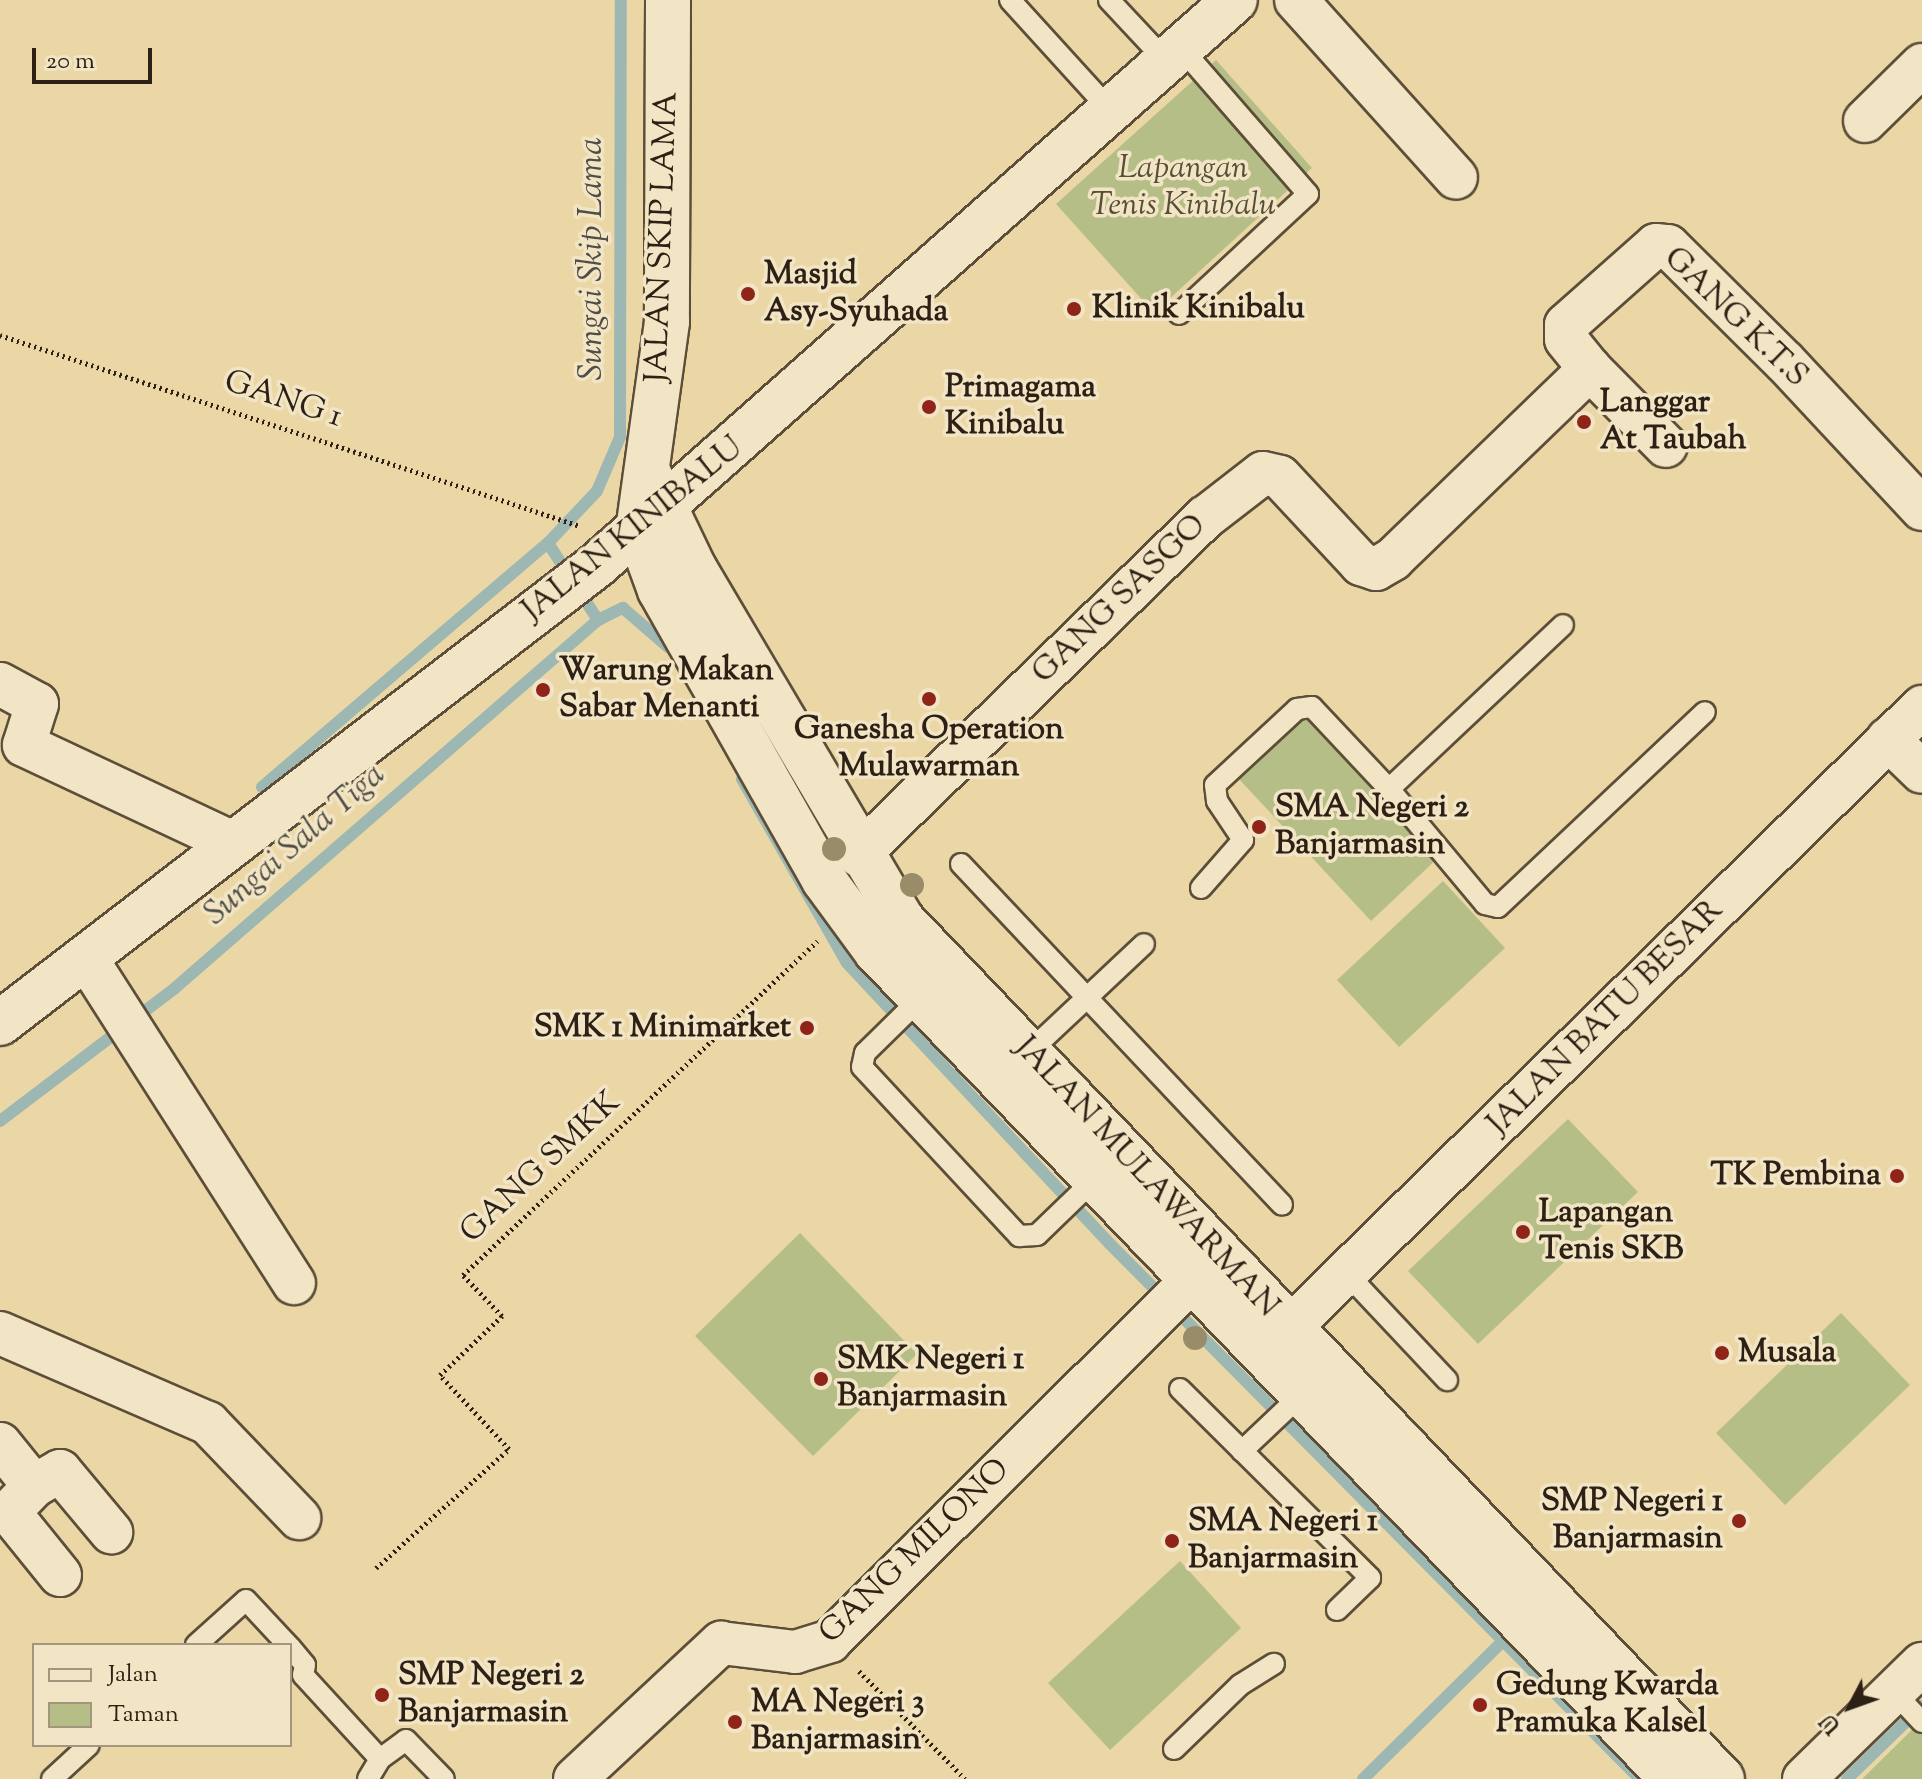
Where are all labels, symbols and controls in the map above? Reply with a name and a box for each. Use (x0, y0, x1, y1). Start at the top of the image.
scale bar (36, 32, 156, 82)
text: 20 m (46, 45, 95, 79)
street label: JALAN SKIP LAMA (639, 91, 687, 383)
water label: Sungai Skip Lama (573, 137, 613, 381)
park label: Lapangan Tenis Kinibalu (1090, 151, 1276, 226)
street label: GANG K.T.S (1655, 240, 1815, 396)
place label: Masjid Asy-Syuhada (764, 257, 948, 332)
marker: Masjid Asy-Syuhada (739, 285, 757, 303)
place label: Klinik Kinibalu (1092, 290, 1305, 328)
marker: Klinik Kinibalu (1063, 298, 1085, 320)
street label: GANG 1 (219, 363, 347, 437)
place label: Primagama Kinibalu (945, 370, 1096, 445)
place label: Langgar At Taubah (1600, 385, 1747, 460)
marker: Primagama Kinibalu (920, 398, 938, 416)
marker: Langgar At Taubah (1575, 413, 1593, 431)
street label: JALAN KINIBALU (515, 429, 751, 631)
street label: GANG SASGO (1025, 507, 1215, 693)
place label: Warung Makan Sabar Menanti (559, 653, 774, 728)
marker: Warung Makan Sabar Menanti (534, 681, 552, 699)
marker: Ganesha Operation Mulawarman (920, 690, 938, 708)
place label: Ganesha Operation Mulawarman (794, 712, 1064, 787)
water label: Sungai Sala Tiga (196, 755, 394, 935)
place label: SMA Negeri 2 Banjarmasin (1275, 790, 1469, 865)
marker: SMA Negeri 2 Banjarmasin (1250, 818, 1268, 836)
street label: JALAN BATU BESAR (1480, 892, 1732, 1144)
place label: SMK 1 Minimarket (534, 1009, 791, 1047)
marker: SMK 1 Minimarket (798, 1019, 816, 1037)
street label: JALAN MULAWARMAN (1006, 1030, 1286, 1326)
street label: GANG SMKK (453, 1084, 629, 1252)
place label: TK Pembina (1711, 1157, 1881, 1195)
marker: TK Pembina (1888, 1167, 1906, 1185)
place label: Lapangan Tenis SKB (1539, 1195, 1683, 1270)
marker: Lapangan Tenis SKB (1514, 1223, 1532, 1241)
place label: Musala (1738, 1334, 1836, 1372)
place label: SMK Negeri 1 Banjarmasin (837, 1342, 1024, 1417)
marker: Musala (1713, 1344, 1731, 1362)
marker: SMK Negeri 1 Banjarmasin (812, 1370, 830, 1388)
street label: GANG MILONO (812, 1452, 1018, 1652)
place label: SMP Negeri 1 Banjarmasin (1541, 1484, 1723, 1559)
place label: SMA Negeri 1 Banjarmasin (1188, 1504, 1378, 1579)
marker: SMP Negeri 1 Banjarmasin (1730, 1512, 1748, 1530)
marker: SMA Negeri 1 Banjarmasin (1163, 1532, 1181, 1550)
legend (32, 1643, 292, 1747)
text: Jalan (108, 1658, 158, 1692)
place label: SMP Negeri 2 Banjarmasin (398, 1658, 584, 1733)
north arrow (1810, 1667, 1890, 1747)
place label: Gedung Kwarda Pramuka Kalsel (1496, 1668, 1719, 1743)
place label: MA Negeri 3 Banjarmasin (751, 1685, 924, 1760)
marker: SMP Negeri 2 Banjarmasin (373, 1686, 391, 1704)
marker: Gedung Kwarda Pramuka Kalsel (1471, 1696, 1489, 1714)
text: Taman (108, 1698, 179, 1732)
text: U (1814, 1705, 1850, 1740)
marker: MA Negeri 3 Banjarmasin (726, 1713, 744, 1731)

